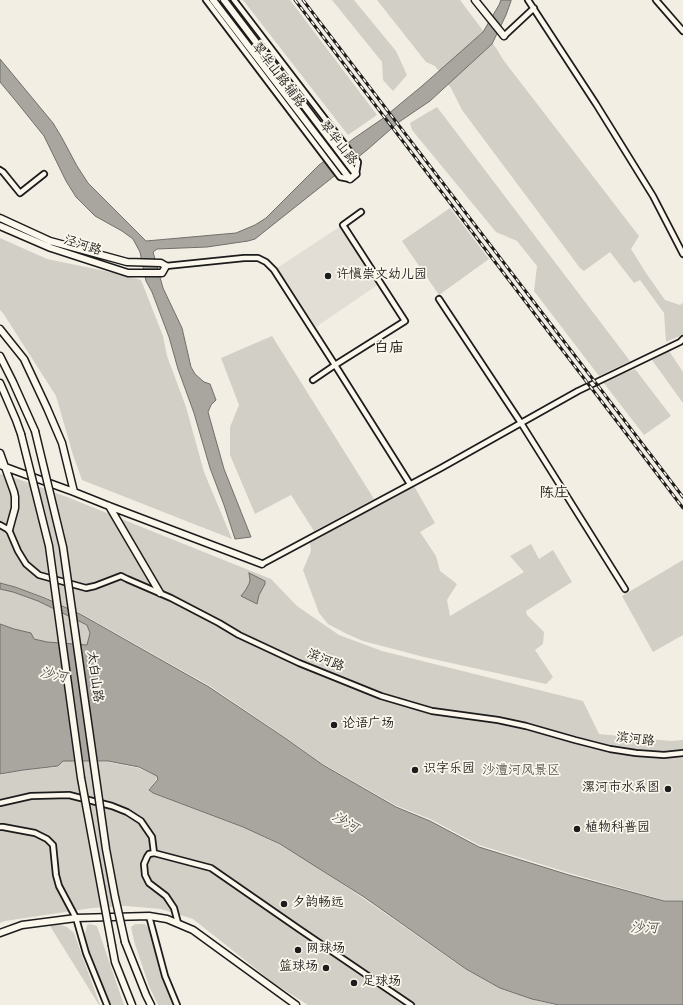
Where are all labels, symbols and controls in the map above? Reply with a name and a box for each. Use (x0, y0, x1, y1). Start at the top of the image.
street label: 翠华山路辅路 (247, 40, 307, 112)
street label: 翠华山路 (315, 119, 359, 169)
street label: 泾河路 (61, 234, 103, 260)
place label: 许慎崇文幼儿园 (336, 268, 427, 284)
marker: 许慎崇文幼儿园 (323, 271, 333, 281)
district label: 白庙 (374, 341, 404, 359)
district label: 陈庄 (539, 486, 569, 504)
street label: 滨河路 (304, 647, 346, 677)
street label: 太白山路 (82, 650, 104, 704)
water label: 沙河 (38, 666, 68, 688)
place label: 论语广场 (342, 717, 394, 733)
marker: 论语广场 (329, 720, 339, 730)
street label: 滨河路 (615, 731, 655, 751)
place label: 识字乐园 (423, 762, 475, 778)
park label: 沙澧河风景区 (482, 764, 560, 780)
marker: 识字乐园 (410, 765, 420, 775)
place label: 漯河市水系图 (582, 781, 660, 797)
marker: 漯河市水系图 (663, 784, 673, 794)
water label: 沙河 (328, 810, 360, 838)
place label: 植物科普园 (585, 821, 650, 837)
marker: 植物科普园 (572, 824, 582, 834)
place label: 夕韵畅远 (292, 896, 344, 912)
marker: 夕韵畅远 (279, 899, 289, 909)
water label: 沙河 (630, 921, 658, 939)
place label: 网球场 (306, 942, 345, 958)
marker: 网球场 (293, 945, 303, 955)
place label: 篮球场 (279, 960, 318, 976)
marker: 篮球场 (321, 963, 331, 973)
place label: 足球场 (362, 975, 401, 991)
marker: 足球场 (349, 978, 359, 988)

